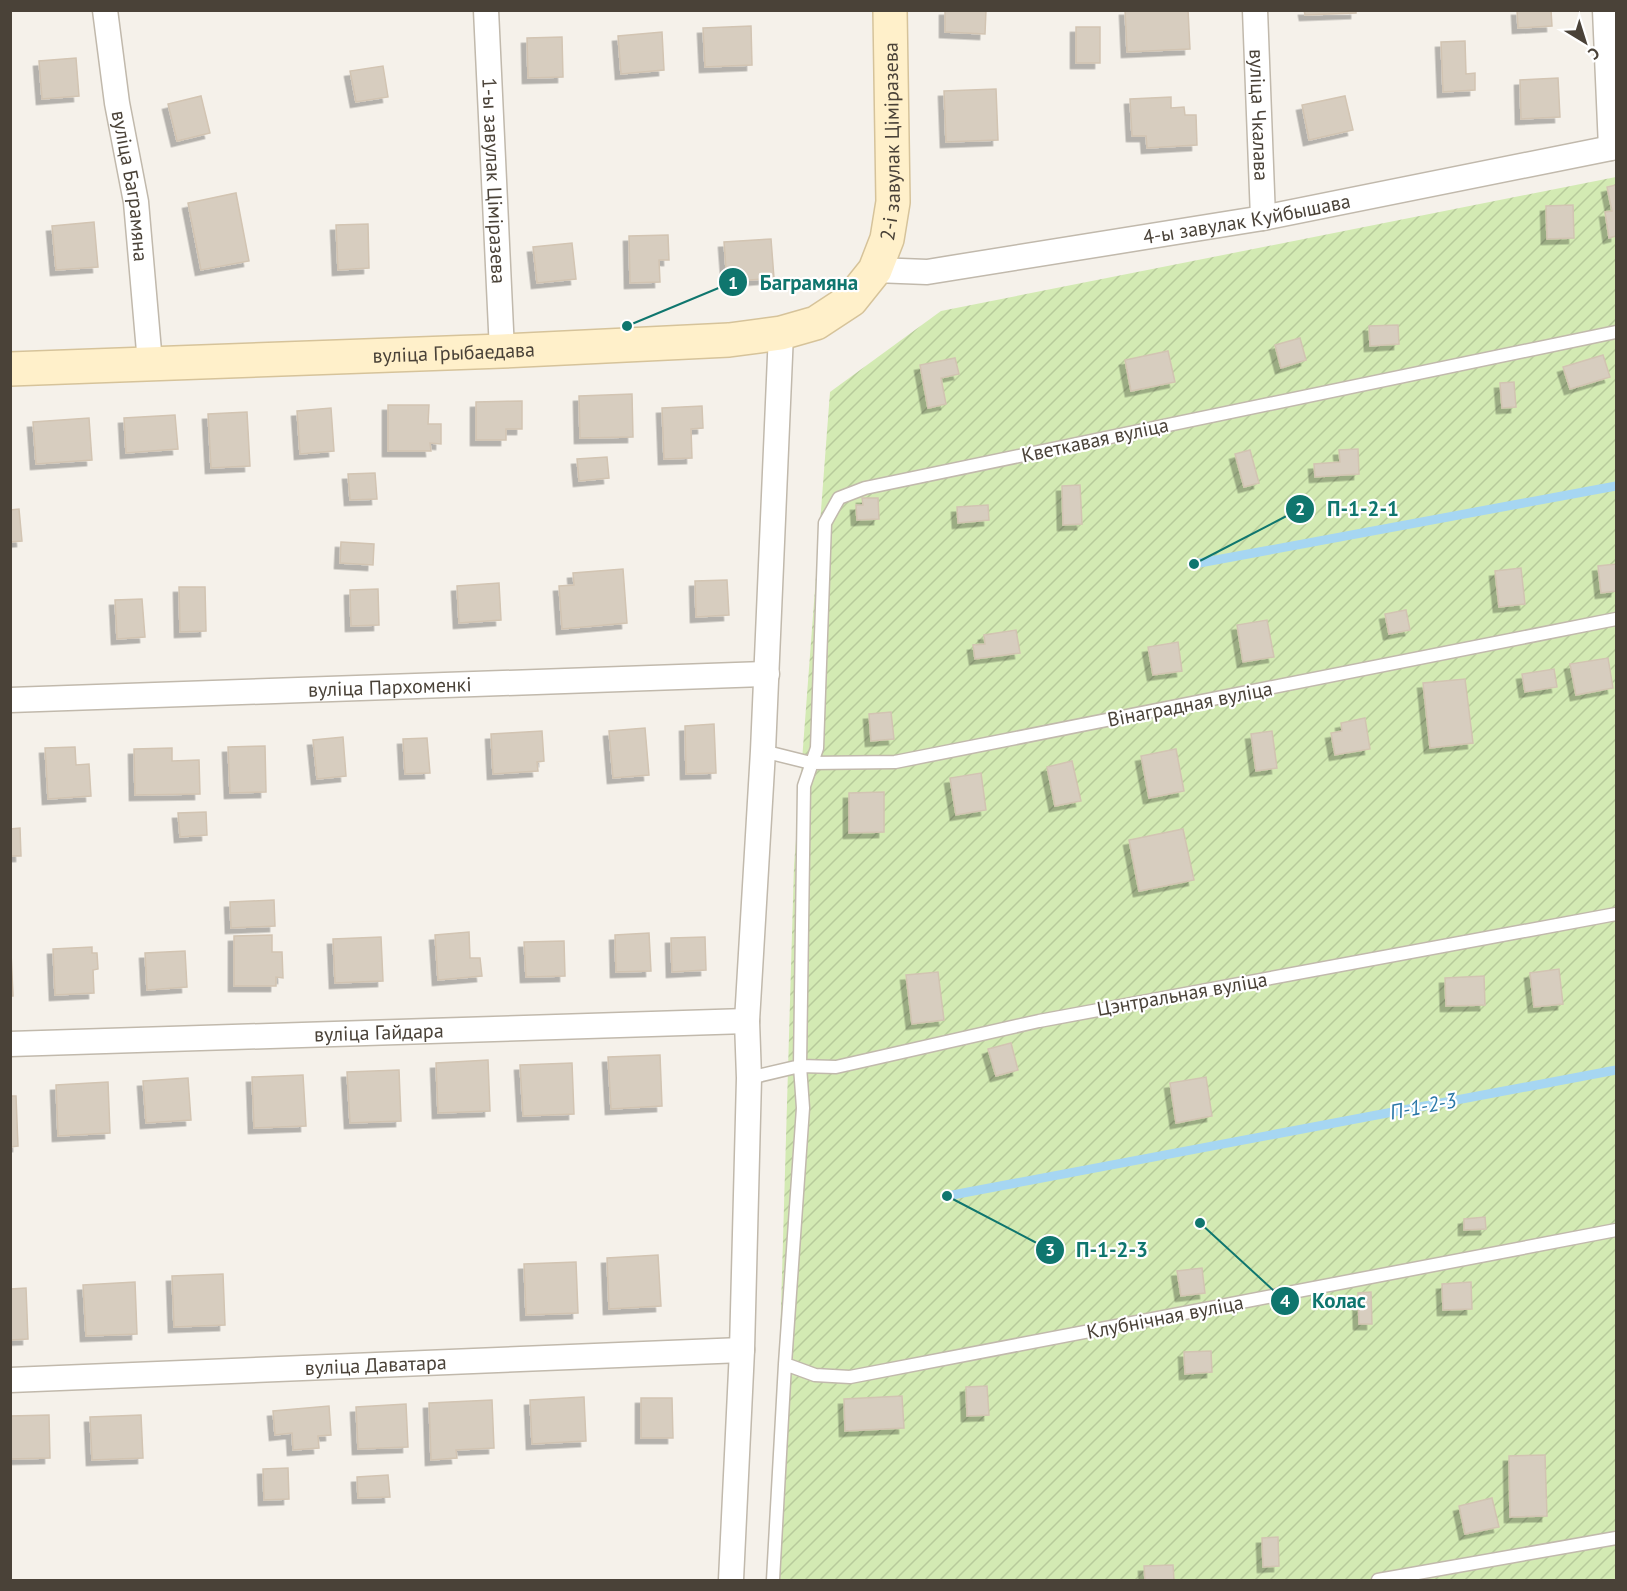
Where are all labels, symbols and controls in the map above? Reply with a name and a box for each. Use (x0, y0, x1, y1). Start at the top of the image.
north arrow (1555, 12, 1615, 72)
street label: 2-і завулак Ціміразева (874, 42, 906, 242)
text: С (1585, 43, 1604, 64)
street label: вуліца Чкалава (1244, 48, 1275, 181)
street label: 1-ы завулак Ціміразева (476, 77, 512, 285)
street label: вуліца Баграмяна (106, 108, 154, 263)
street label: 4-ы завулак Куйбышава (1141, 188, 1353, 250)
callout: Баграмяна (718, 263, 870, 302)
text: Баграмяна (760, 269, 858, 296)
text: 1 (728, 271, 738, 294)
street label: вуліца Грыбаедава (372, 336, 535, 369)
street label: Кветкавая вуліца (1019, 412, 1171, 468)
callout: П-1-2-1 (1285, 489, 1411, 528)
text: П-1-2-1 (1327, 495, 1399, 522)
text: 2 (1295, 497, 1305, 520)
street label: вуліца Пархоменкі (308, 671, 472, 703)
street label: Вінаградная вуліца (1105, 675, 1275, 733)
street label: Цэнтральная вуліца (1095, 966, 1269, 1022)
street label: вуліца Гайдара (314, 1017, 444, 1048)
water label: П-1-2-3 (1387, 1086, 1460, 1126)
callout: П-1-2-3 (1035, 1230, 1160, 1269)
text: П-1-2-3 (1076, 1236, 1148, 1263)
text: 3 (1045, 1238, 1055, 1261)
callout: Колас (1270, 1281, 1378, 1320)
text: Колас (1312, 1287, 1366, 1314)
street label: Клубнічная вуліца (1084, 1289, 1246, 1345)
text: 4 (1280, 1289, 1290, 1312)
street label: вуліца Даватара (304, 1349, 447, 1381)

